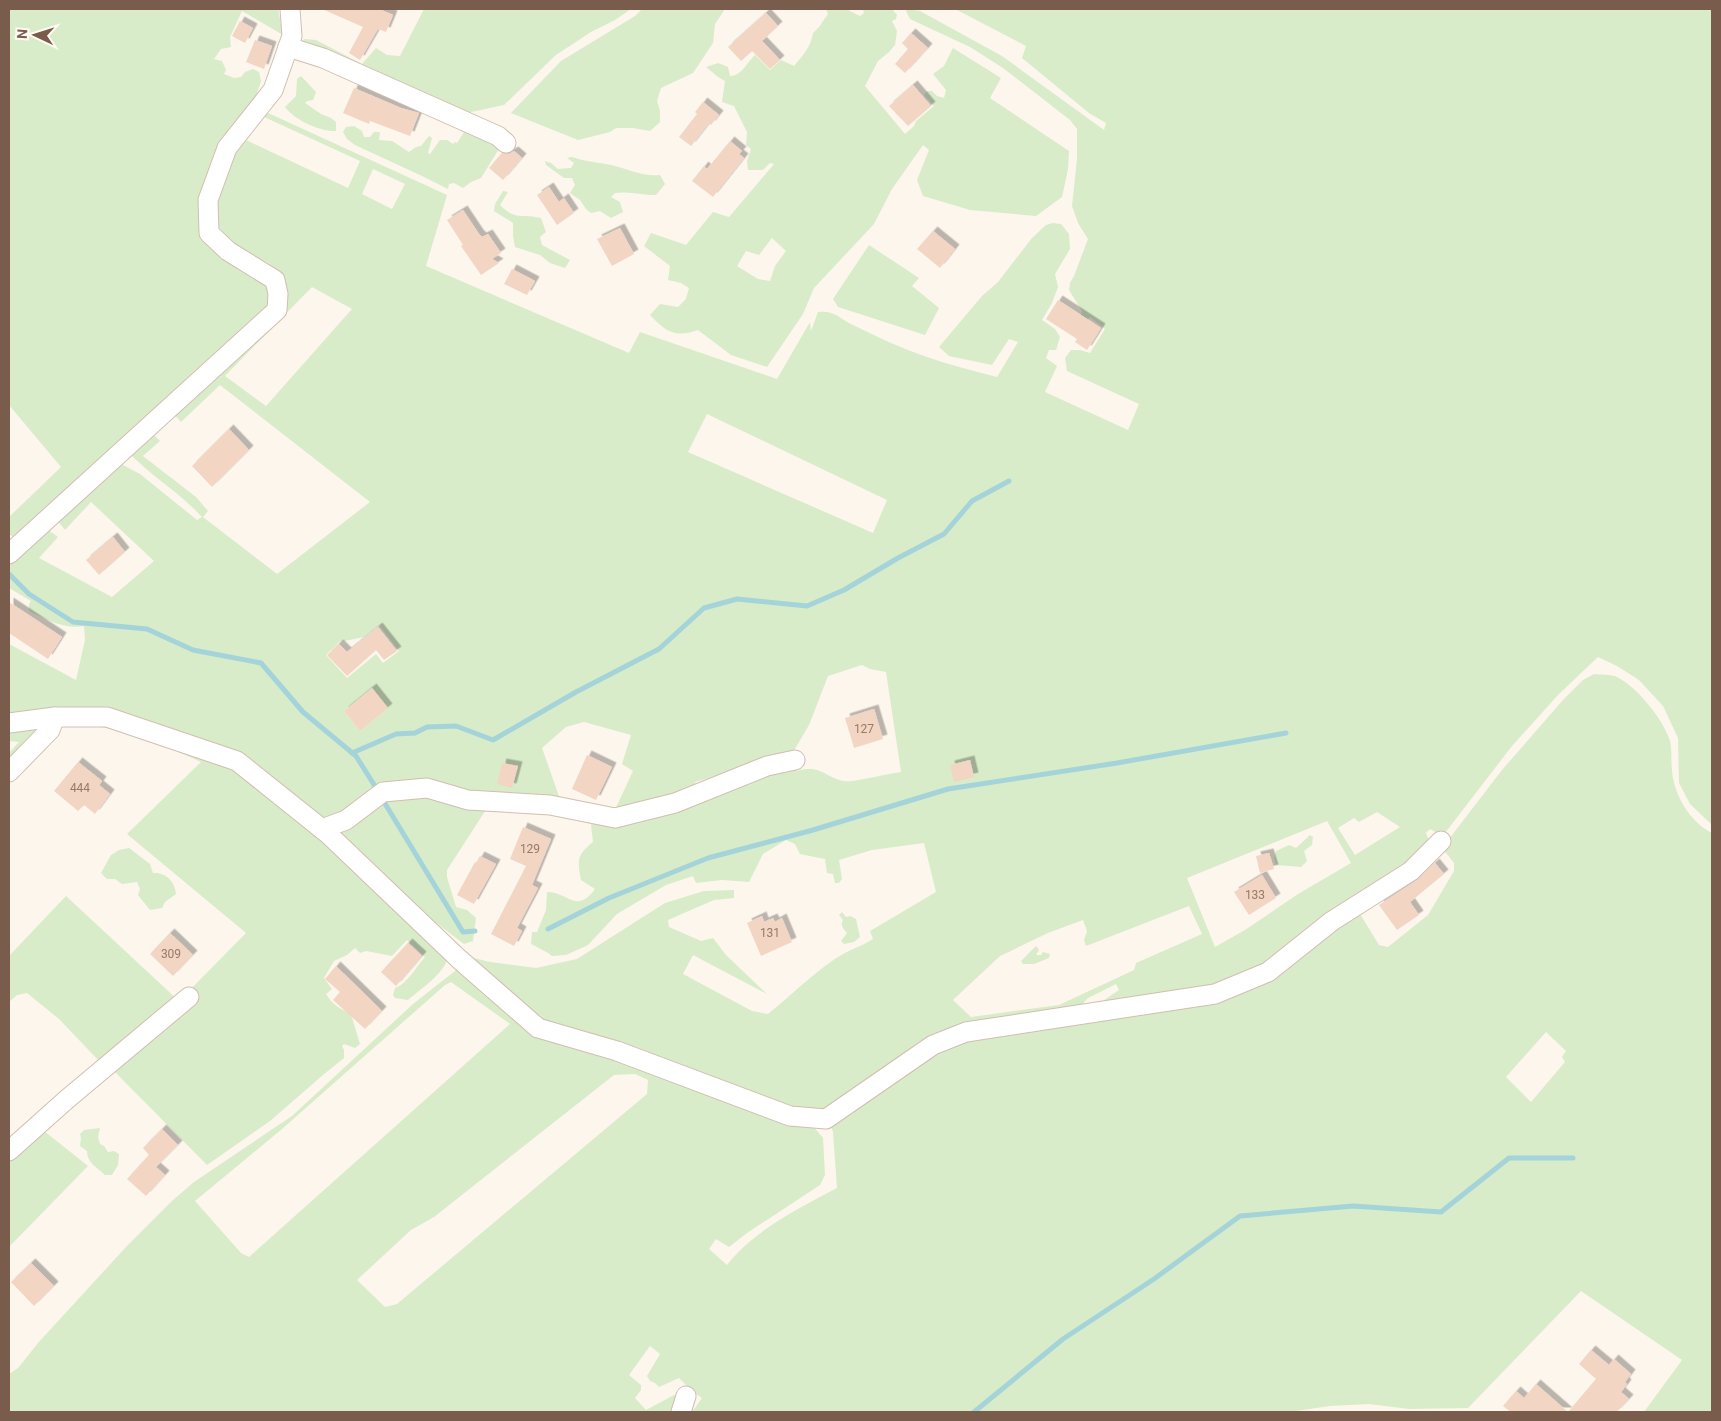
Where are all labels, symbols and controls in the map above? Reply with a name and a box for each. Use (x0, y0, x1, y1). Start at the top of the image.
north arrow (10, 10, 60, 60)
text: N (14, 29, 30, 40)
house number: 127 (854, 722, 874, 736)
house number: 444 (70, 781, 90, 795)
house number: 129 (520, 842, 540, 856)
house number: 133 (1245, 888, 1265, 902)
house number: 131 (760, 926, 780, 940)
house number: 309 (161, 947, 181, 961)

